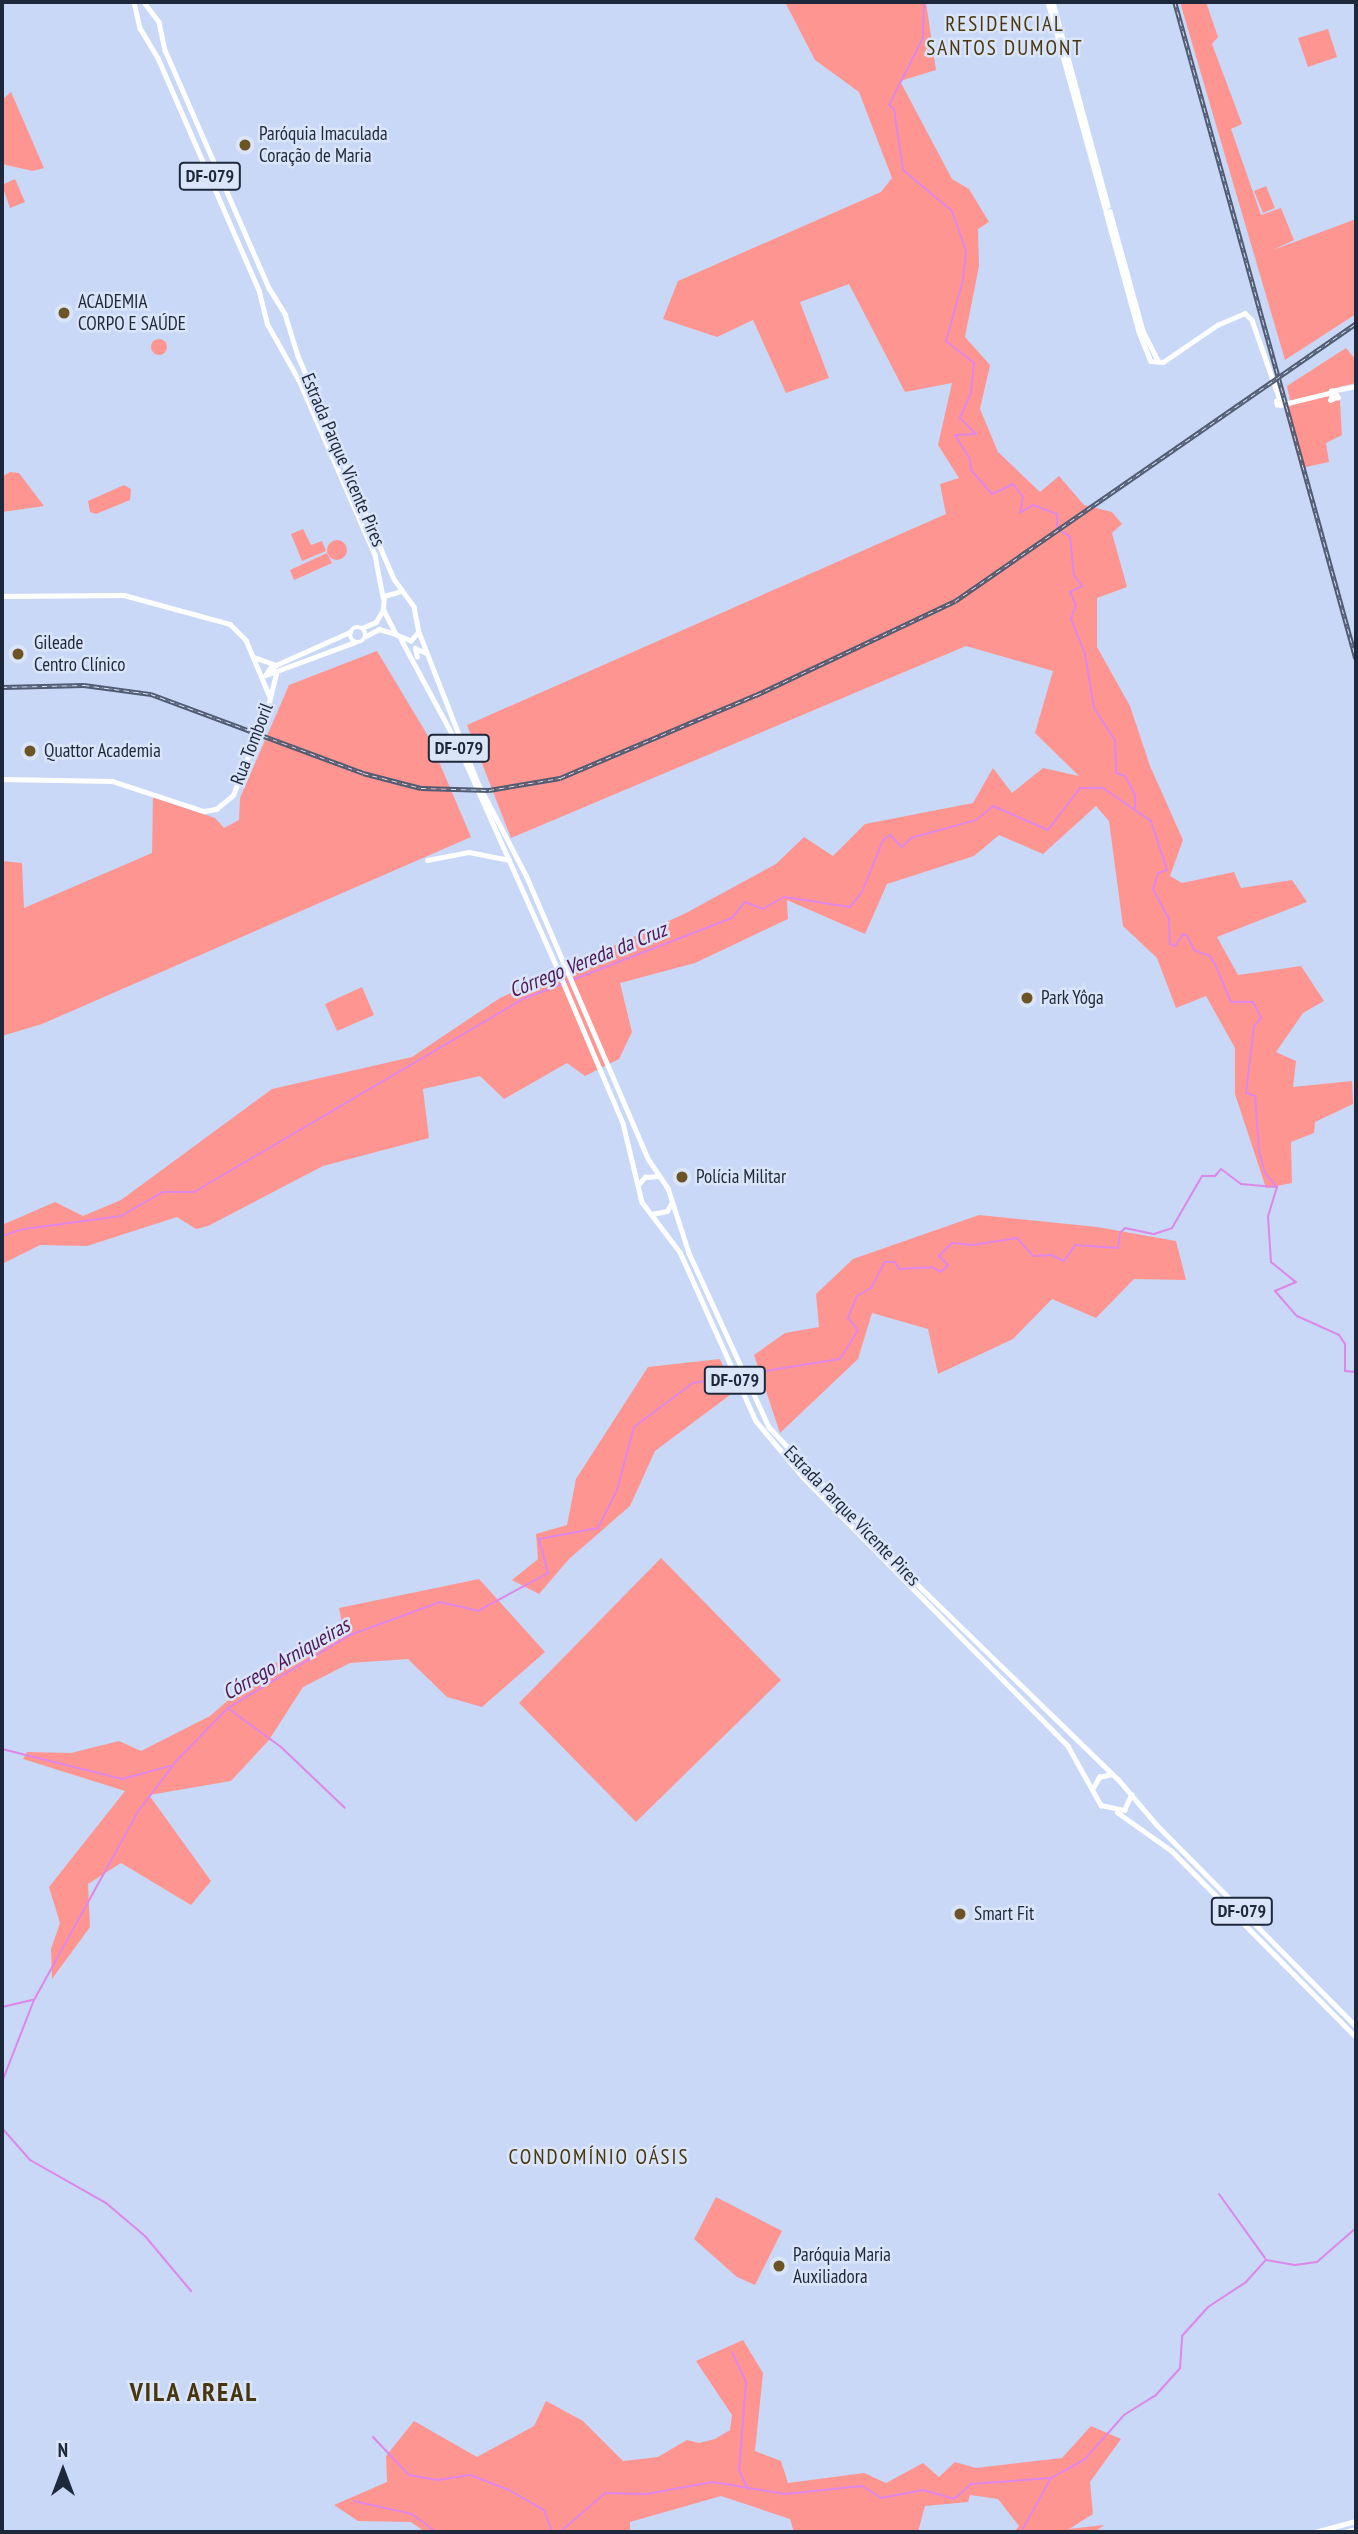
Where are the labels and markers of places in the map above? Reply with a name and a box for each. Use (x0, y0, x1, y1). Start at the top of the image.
place label: Paróquia Imaculada Coração de Maria (259, 123, 388, 167)
marker: Paróquia Imaculada Coração de Maria (237, 137, 253, 153)
place label: ACADEMIA CORPO E SAÚDE (78, 291, 186, 335)
marker: ACADEMIA CORPO E SAÚDE (56, 305, 72, 321)
place label: Gileade Centro Clínico (34, 632, 125, 676)
marker: Gileade Centro Clínico (8, 644, 28, 664)
place label: Quattor Academia (44, 740, 161, 762)
marker: Quattor Academia (22, 743, 38, 759)
place label: Park Yôga (1041, 987, 1105, 1009)
marker: Park Yôga (1019, 990, 1035, 1006)
place label: Polícia Militar (696, 1166, 786, 1188)
marker: Polícia Militar (674, 1169, 690, 1185)
place label: Smart Fit (974, 1903, 1034, 1925)
marker: Smart Fit (952, 1906, 968, 1922)
place label: Paróquia Maria Auxiliadora (793, 2244, 891, 2288)
marker: Paróquia Maria Auxiliadora (771, 2258, 787, 2274)

